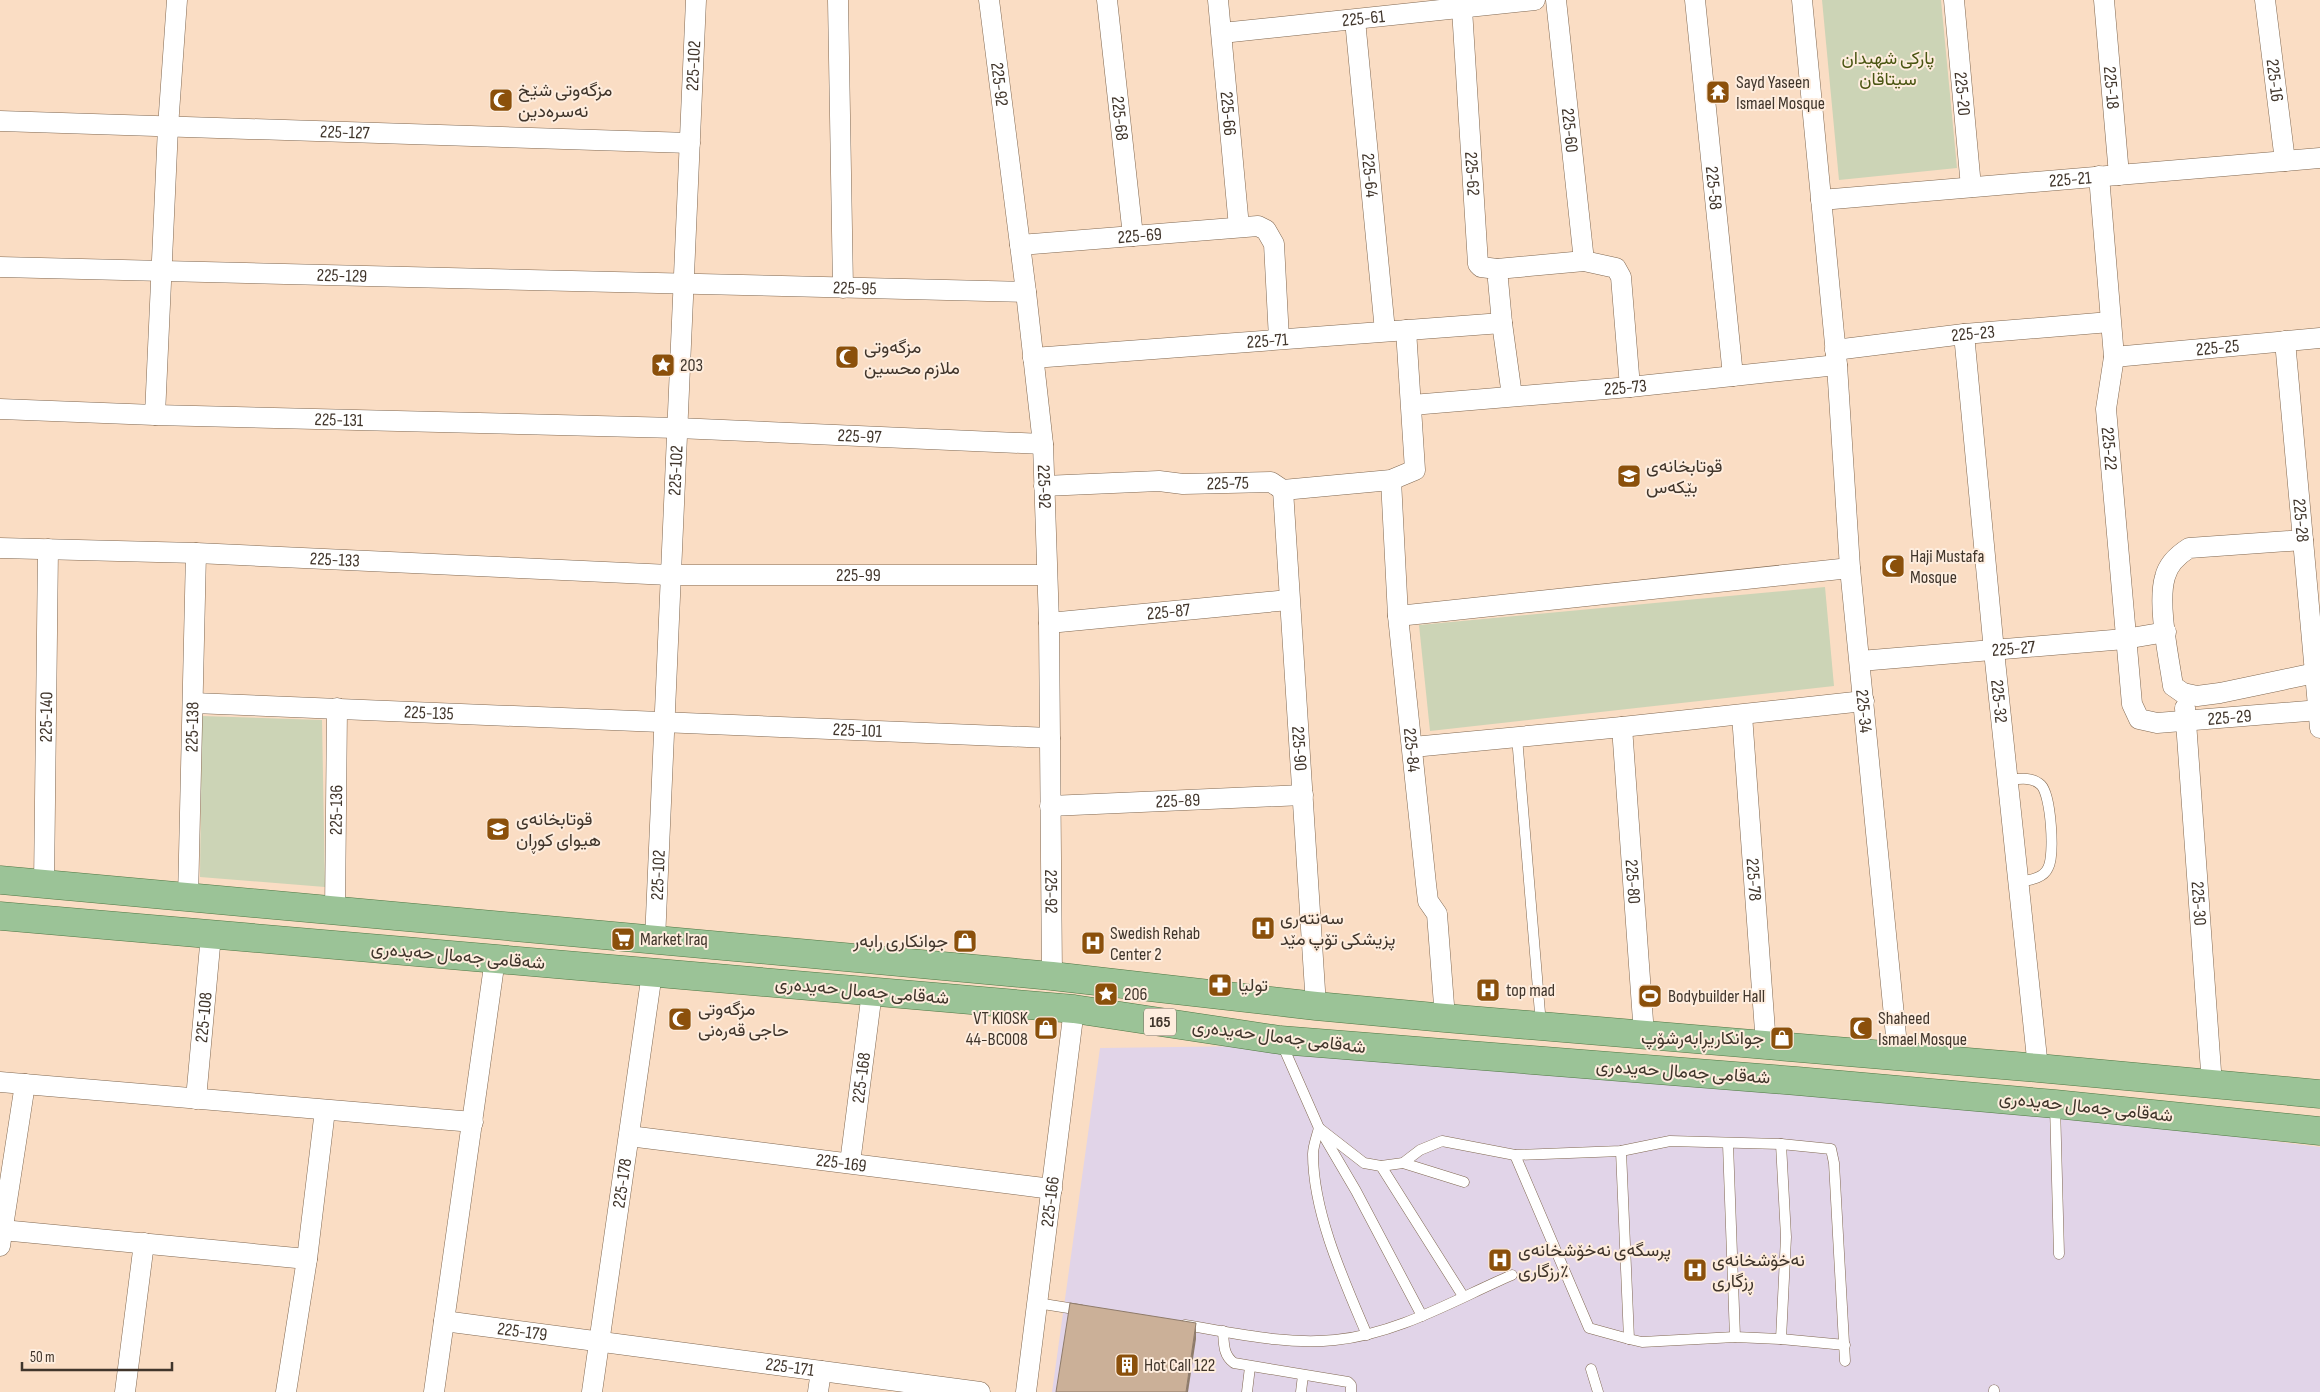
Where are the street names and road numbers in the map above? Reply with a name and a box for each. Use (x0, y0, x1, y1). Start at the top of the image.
street label: 225-61 (1341, 5, 1386, 31)
street label: 225-102 (682, 40, 705, 91)
street label: 225-16 (2262, 58, 2288, 103)
street label: 225-92 (986, 61, 1013, 108)
street label: 225-18 (2099, 65, 2124, 110)
street label: 225-20 (1950, 71, 1975, 117)
street label: 225-66 (1216, 90, 1241, 137)
street label: 225-68 (1107, 95, 1133, 142)
street label: 225-60 (1557, 107, 1583, 154)
street label: 225-127 (320, 121, 371, 143)
street label: 225-62 (1460, 151, 1484, 196)
street label: 225-64 (1357, 152, 1383, 199)
street label: 225-58 (1701, 165, 1727, 211)
street label: 225-21 (2048, 167, 2093, 191)
street label: 225-69 (1117, 223, 1163, 248)
street label: 225-129 (316, 264, 367, 286)
street label: 225-95 (833, 277, 877, 299)
street label: 225-23 (1950, 321, 1996, 346)
street label: 225-71 (1246, 328, 1290, 353)
street label: 225-25 (2195, 335, 2240, 360)
street label: 225-73 (1603, 375, 1648, 400)
street label: 225-131 (314, 408, 364, 431)
street label: 225-97 (837, 425, 883, 447)
street label: 225-22 (2097, 426, 2122, 471)
street label: 225-102 (664, 445, 687, 496)
street label: 225-92 (1033, 464, 1056, 509)
street label: 225-75 (1206, 472, 1249, 494)
street label: 225-28 (2289, 497, 2314, 543)
street label: 225-133 (309, 548, 360, 571)
street label: 225-99 (836, 565, 881, 586)
street label: 225-87 (1146, 599, 1192, 624)
street label: 225-27 (1991, 636, 2037, 661)
street label: 225-32 (1987, 678, 2012, 724)
street label: 225-34 (1851, 688, 1877, 735)
street label: 225-140 (35, 692, 57, 742)
street label: 225-138 (181, 701, 203, 753)
street label: 225-135 (404, 701, 454, 724)
street label: 225-29 (2207, 705, 2252, 729)
street label: 225-101 (832, 719, 883, 742)
street label: 225-90 (1288, 725, 1311, 771)
street label: 225-84 (1399, 727, 1425, 774)
street label: 225-136 (325, 785, 347, 835)
street label: 225-89 (1155, 789, 1201, 812)
street label: 225-102 (646, 849, 669, 901)
street label: 225-78 (1742, 857, 1766, 902)
street label: 225-80 (1621, 859, 1645, 905)
street label: 225-92 (1041, 869, 1062, 914)
street label: 225-30 (2187, 881, 2211, 926)
street label: شەقامی جەمال حەیدەری (370, 938, 546, 974)
street label: شەقامی جەمال حەیدەری (774, 973, 950, 1009)
street label: 225-108 (191, 991, 216, 1044)
road number: 165 (1144, 1009, 1176, 1036)
street label: شەقامی جەمال حەیدەری (1191, 1016, 1367, 1058)
street label: 225-168 (847, 1051, 875, 1104)
street label: شەقامی جەمال حەیدەری (1595, 1055, 1771, 1089)
street label: شەقامی جەمال حەیدەری (1998, 1087, 2174, 1127)
street label: 225-169 (815, 1149, 868, 1176)
street label: 225-178 (608, 1157, 636, 1209)
street label: 225-166 (1036, 1175, 1063, 1228)
street label: 225-179 (496, 1318, 549, 1345)
street label: 225-171 (765, 1353, 816, 1381)

